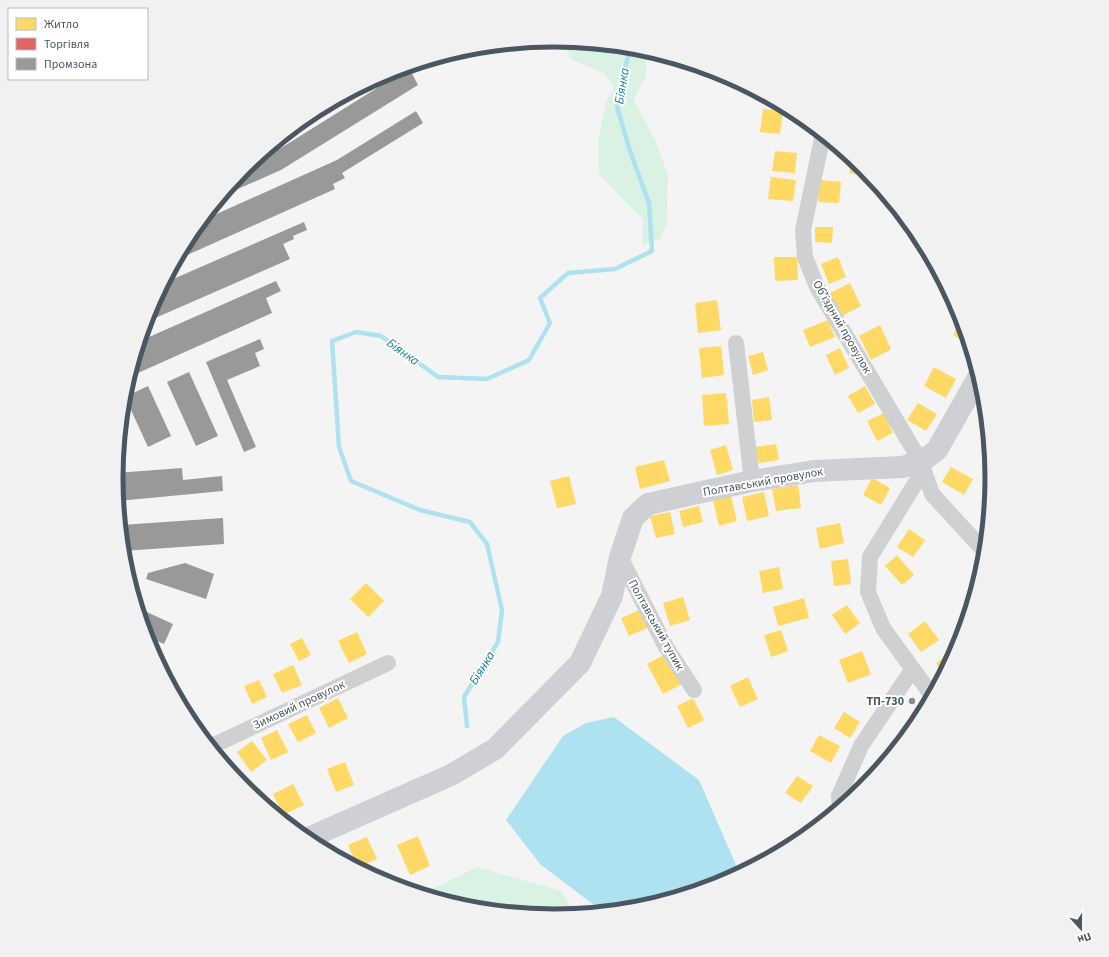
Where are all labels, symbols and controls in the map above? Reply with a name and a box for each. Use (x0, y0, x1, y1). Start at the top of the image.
legend (8, 8, 148, 80)
text: Житло (44, 16, 79, 33)
text: Торгівля (44, 36, 89, 53)
text: Промзона (44, 56, 97, 73)
water label: Біянка (610, 67, 634, 105)
street label: Обʼїздний провулок (808, 277, 876, 377)
water label: Біянка (383, 334, 423, 370)
street label: Полтавський провулок (702, 463, 824, 501)
street label: Полтавський тупик (624, 576, 688, 674)
water label: Біянка (465, 648, 499, 688)
street label: Зимовий провулок (250, 676, 348, 734)
place label: ТП-730 (866, 693, 904, 710)
marker: ТП-730 (907, 696, 917, 706)
north arrow (1061, 909, 1101, 949)
text: Пн (1075, 928, 1093, 947)

